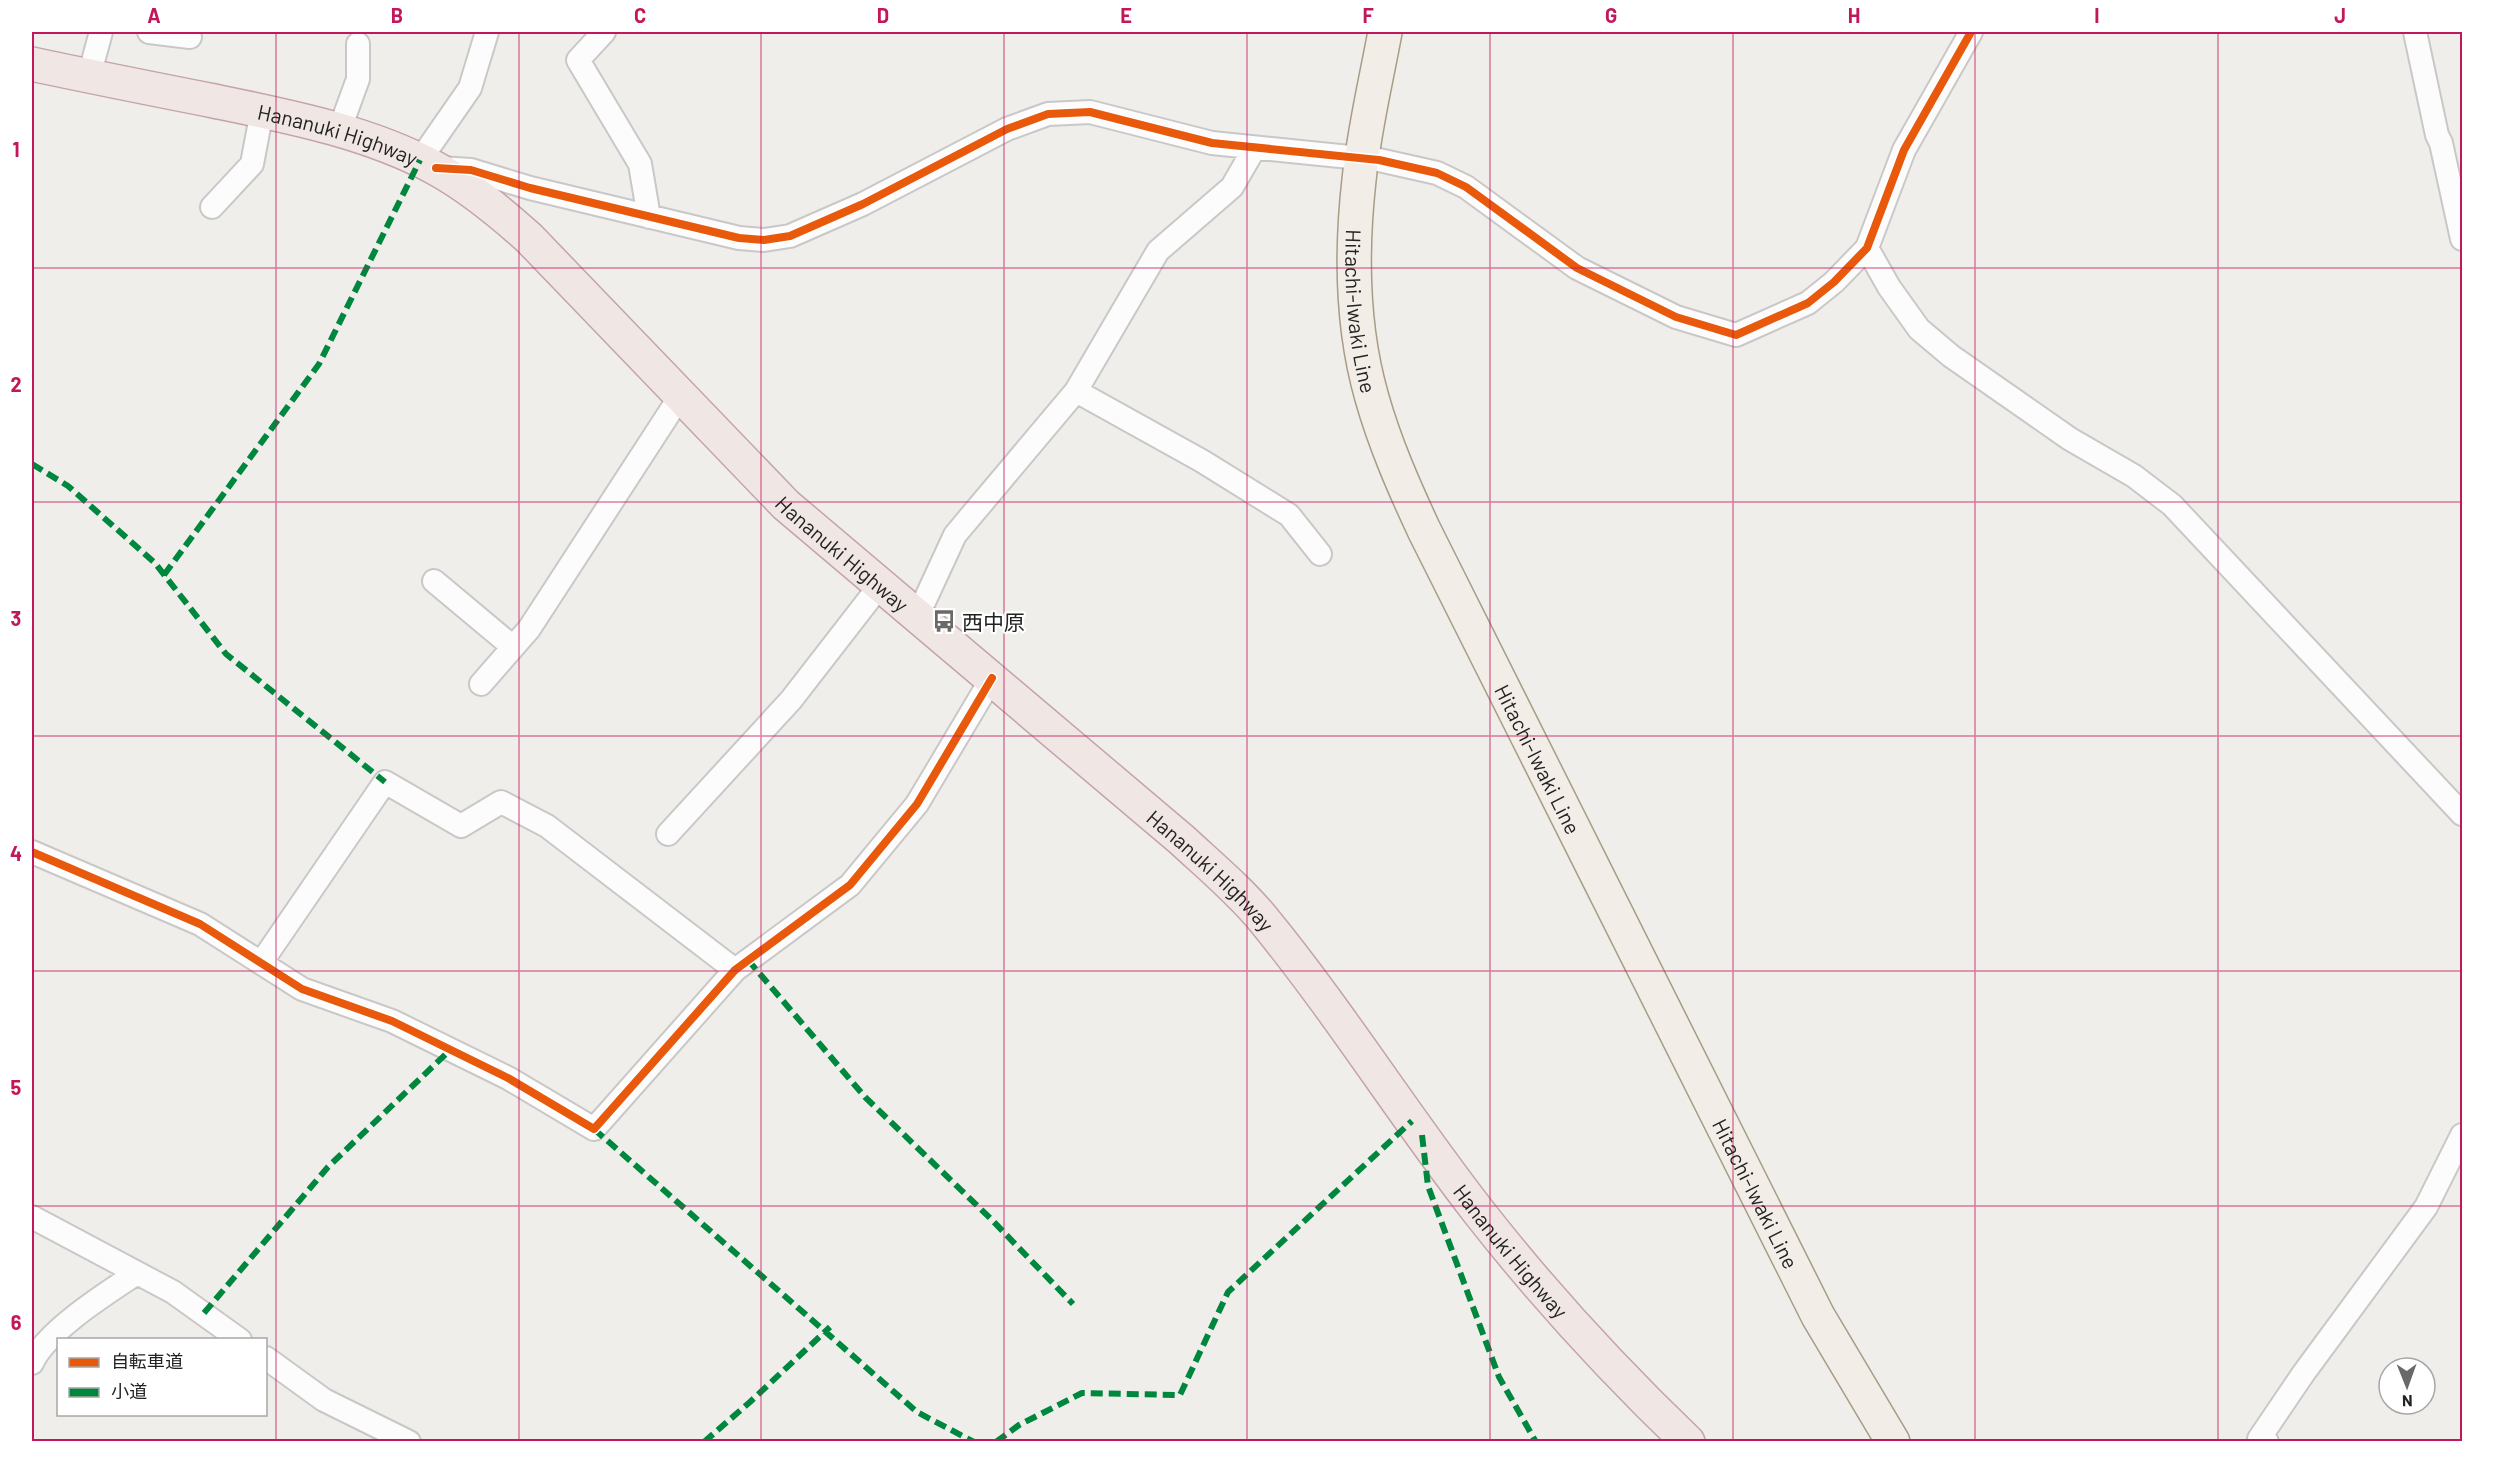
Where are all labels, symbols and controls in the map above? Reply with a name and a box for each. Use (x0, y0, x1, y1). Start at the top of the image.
text: A (147, 3, 161, 27)
text: B (391, 3, 403, 27)
text: C (634, 3, 646, 27)
text: D (877, 3, 889, 27)
text: E (1120, 3, 1132, 27)
text: F (1362, 3, 1374, 27)
text: G (1605, 3, 1617, 27)
text: H (1848, 3, 1860, 27)
text: I (2094, 3, 2100, 27)
text: J (2334, 3, 2346, 27)
street label: Hananuki Highway (256, 98, 422, 170)
text: 1 (12, 137, 20, 161)
street label: Hitachi-Iwaki Line (1342, 229, 1382, 395)
text: 2 (10, 372, 22, 396)
street label: Hananuki Highway (771, 490, 914, 616)
text: 3 (11, 606, 21, 630)
bus stop icon: 西中原 (931, 608, 957, 634)
place label: 西中原 (962, 609, 1025, 634)
street label: Hitachi-Iwaki Line (1491, 680, 1587, 838)
street label: Hananuki Highway (1142, 804, 1280, 936)
text: 4 (10, 841, 22, 865)
text: 5 (11, 1075, 22, 1099)
street label: Hitachi-Iwaki Line (1708, 1114, 1804, 1272)
street label: Hananuki Highway (1449, 1179, 1574, 1323)
text: 6 (11, 1310, 22, 1334)
legend (57, 1338, 267, 1416)
text: 自転車道 (111, 1350, 183, 1372)
north arrow (2377, 1356, 2437, 1416)
text: 小道 (111, 1380, 147, 1402)
text: N (2402, 1392, 2413, 1411)

